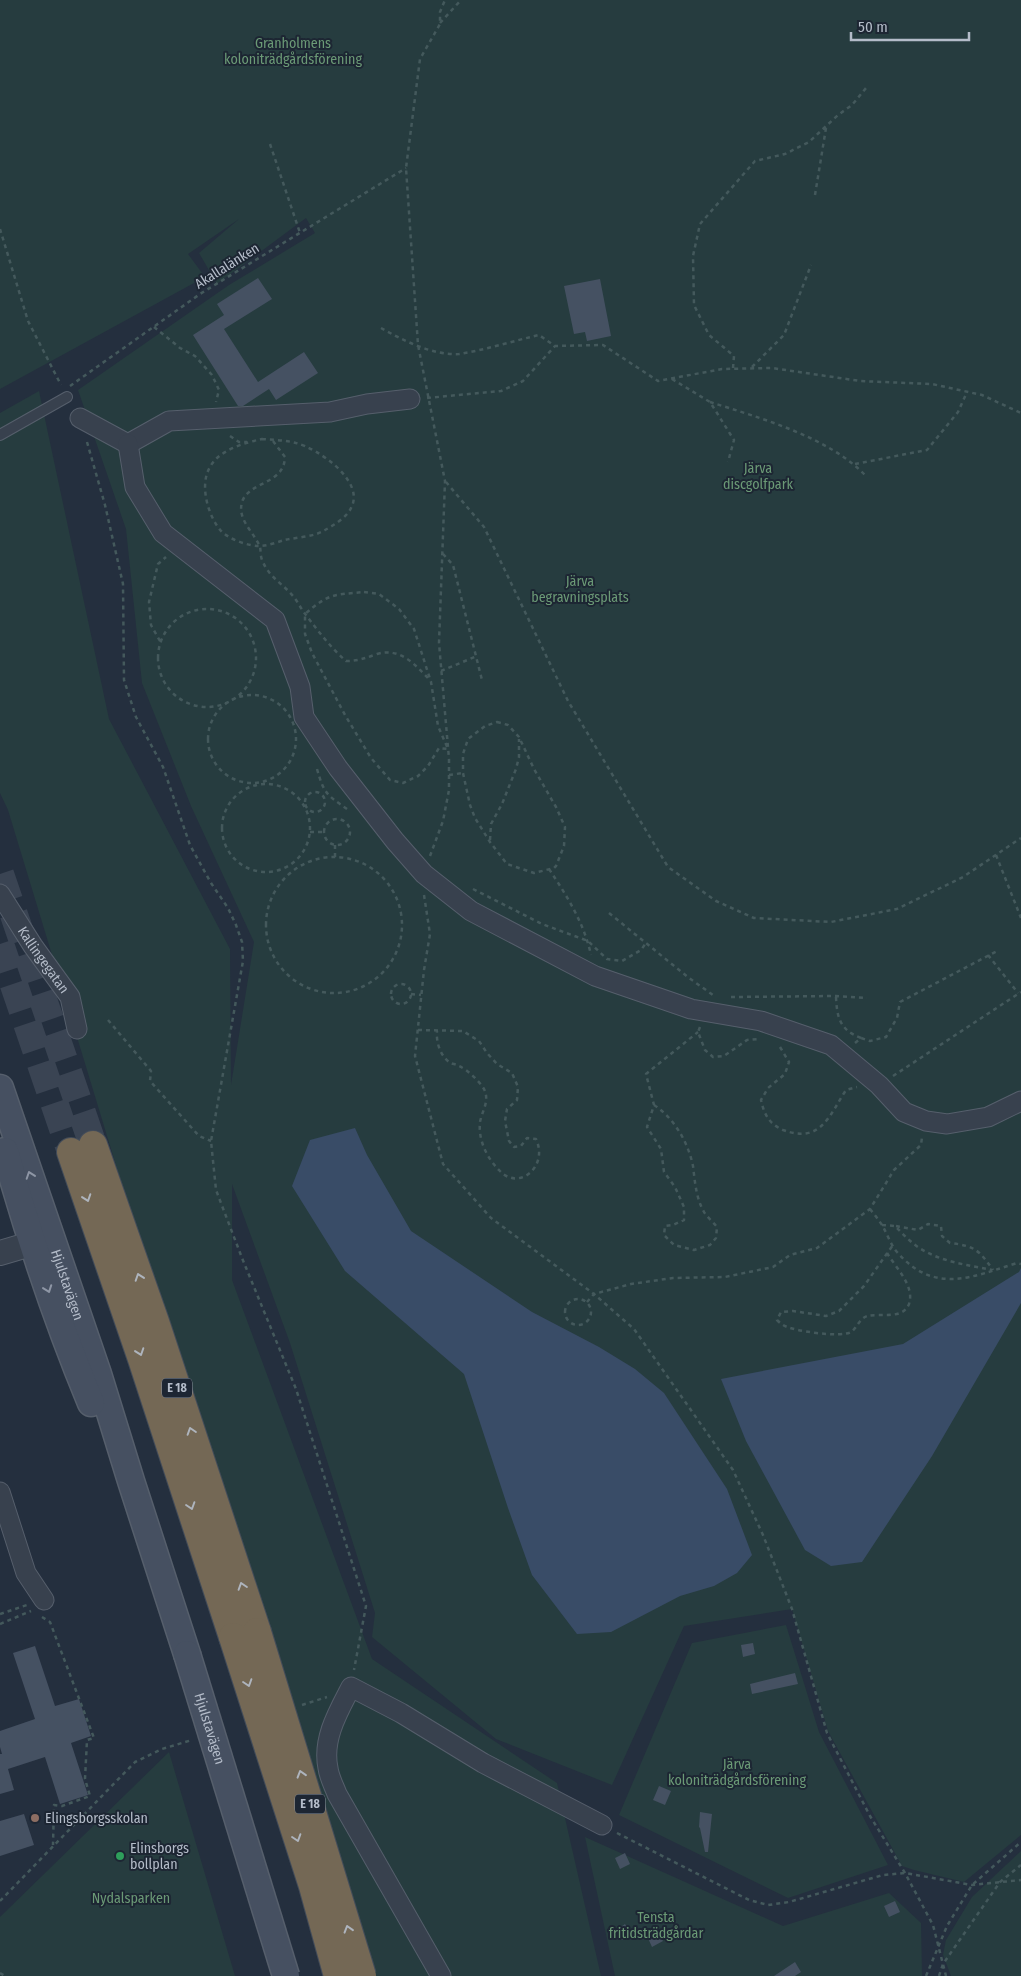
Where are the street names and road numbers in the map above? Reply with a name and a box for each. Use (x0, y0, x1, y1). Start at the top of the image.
street label: Akallalänken (192, 239, 262, 293)
street label: Kallingegatan (14, 923, 73, 996)
street label: Hjulstavägen (47, 1247, 87, 1322)
road number: E 18 (162, 1379, 192, 1398)
street label: Hjulstavägen (191, 1691, 229, 1766)
road number: E 18 (295, 1795, 325, 1814)

